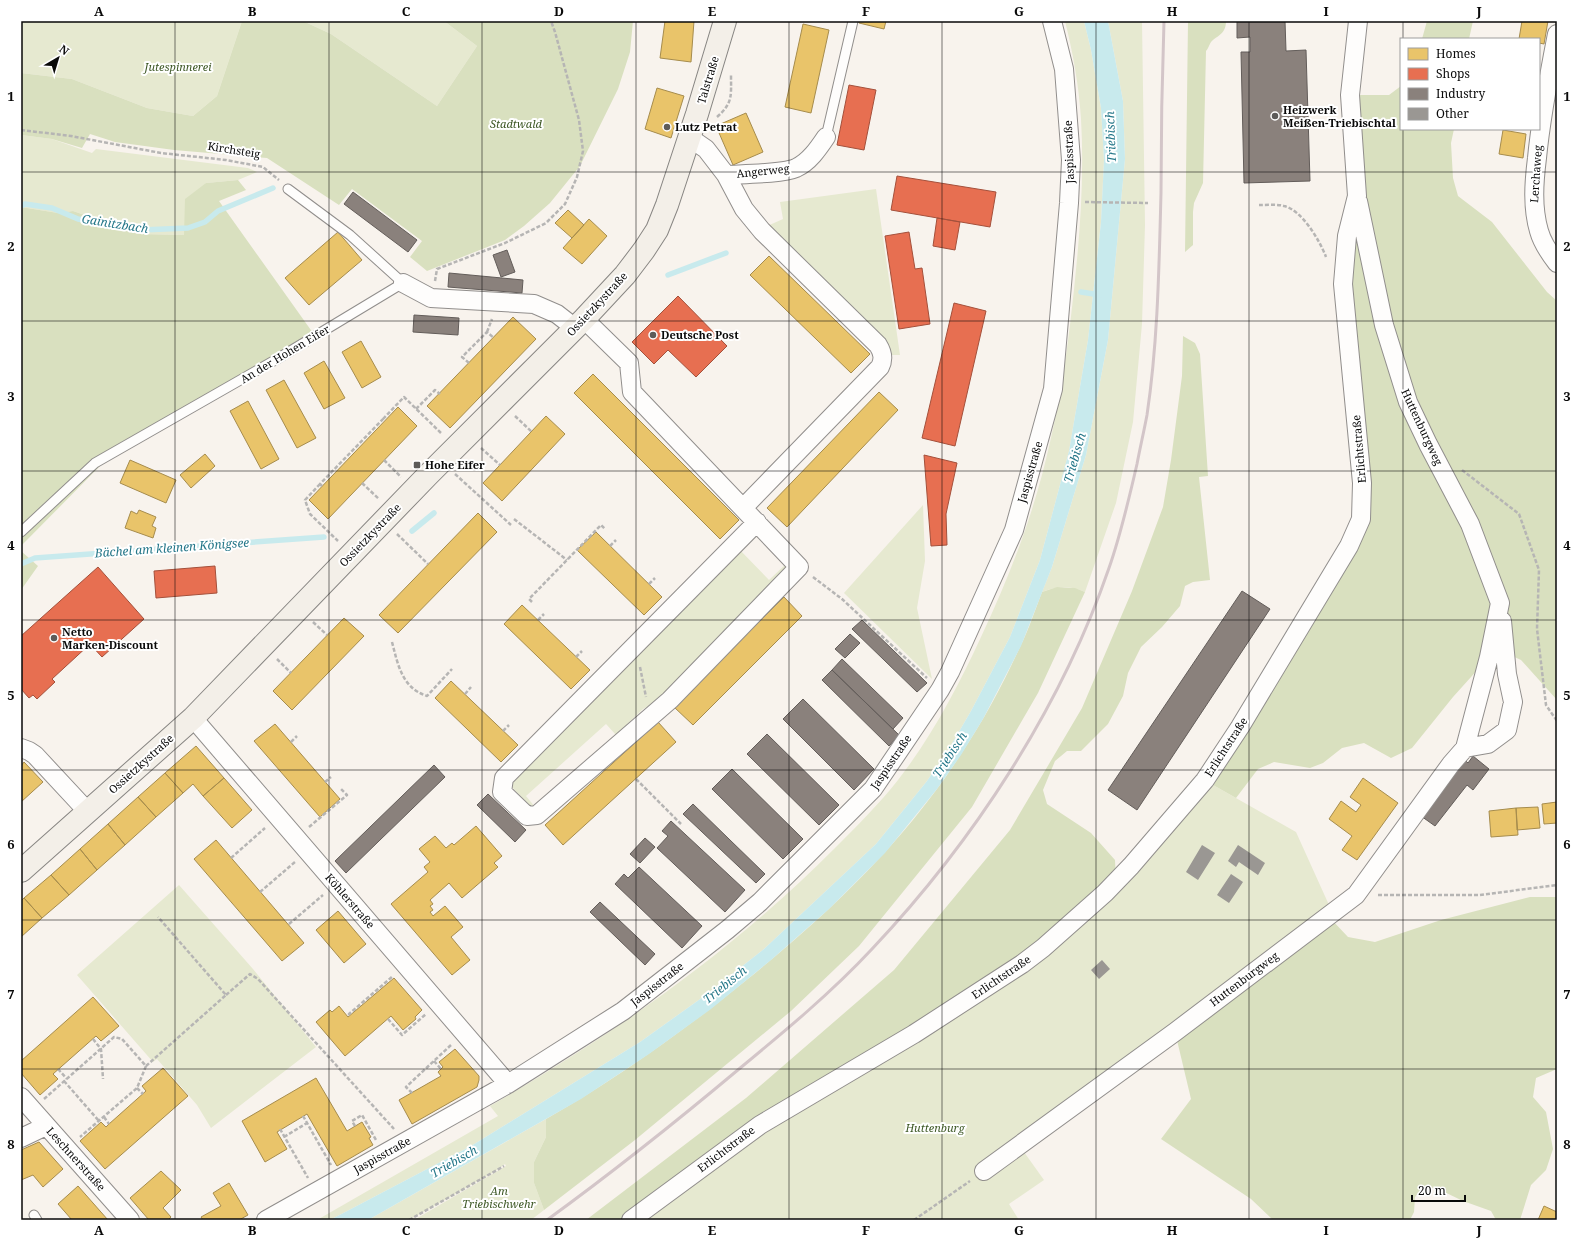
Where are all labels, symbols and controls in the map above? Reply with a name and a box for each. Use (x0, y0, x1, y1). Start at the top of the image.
text: A (94, 2, 104, 20)
text: B (248, 2, 257, 20)
text: C (402, 2, 411, 20)
text: D (554, 2, 564, 20)
text: E (708, 2, 717, 20)
text: F (862, 2, 870, 20)
text: G (1014, 2, 1024, 20)
text: H (1167, 2, 1178, 20)
text: I (1323, 2, 1329, 20)
text: J (1475, 2, 1482, 20)
north arrow (38, 38, 78, 78)
legend (1400, 38, 1540, 130)
text: N (56, 41, 73, 59)
text: Homes (1436, 45, 1476, 62)
street label: Talstraße (693, 54, 722, 105)
park label: Jutespinnerei (142, 59, 212, 74)
text: Shops (1436, 65, 1470, 82)
text: Industry (1436, 85, 1485, 102)
text: 1 (7, 87, 15, 105)
text: 1 (1563, 87, 1571, 105)
place label: Heizwerk Meißen-Triebischtal (1283, 102, 1396, 130)
text: Other (1436, 105, 1469, 122)
water label: Triebisch (1101, 111, 1120, 163)
marker: Heizwerk Meißen-Triebischtal (1270, 111, 1280, 121)
park label: Stadtwald (490, 116, 543, 131)
place label: Lutz Petrat (675, 119, 738, 134)
street label: Jaspisstraße (1060, 120, 1077, 185)
marker: Lutz Petrat (662, 122, 672, 132)
street label: Kirchsteig (207, 138, 261, 161)
street label: Lerchaweg (1526, 145, 1545, 203)
street label: Angerweg (736, 160, 790, 181)
water label: Gainitzbach (81, 210, 150, 237)
text: 2 (7, 237, 15, 255)
text: 2 (1563, 237, 1571, 255)
street label: Ossietzkystraße (563, 268, 630, 339)
street label: An der Hohen Eifer (237, 321, 333, 386)
place label: Deutsche Post (661, 327, 739, 342)
marker: Deutsche Post (648, 330, 658, 340)
street label: Huttenburgweg (1398, 386, 1447, 467)
text: 3 (7, 387, 15, 405)
text: 3 (1563, 387, 1571, 405)
street label: Erlichtstraße (1348, 414, 1369, 484)
water label: Triebisch (1059, 431, 1090, 485)
street label: Jaspisstraße (1013, 439, 1045, 505)
place label: Hohe Eifer (425, 457, 485, 472)
marker: Hohe Eifer (412, 460, 422, 470)
street label: Ossietzkystraße (336, 500, 404, 570)
water label: Bächel am kleinen Königsee (93, 534, 250, 561)
text: 4 (7, 536, 15, 554)
text: 4 (1563, 536, 1571, 554)
place label: Netto Marken-Discount (62, 624, 158, 652)
marker: Netto Marken-Discount (49, 633, 59, 643)
text: 5 (7, 686, 15, 704)
text: 5 (1563, 686, 1571, 704)
street label: Erlichtstraße (1201, 714, 1251, 779)
water label: Triebisch (928, 728, 971, 781)
street label: Ossietzkystraße (105, 730, 176, 797)
street label: Jaspisstraße (866, 731, 915, 793)
text: 6 (7, 835, 15, 853)
text: 6 (1563, 835, 1571, 853)
street label: Köhlerstraße (322, 870, 379, 931)
street label: Huttenburgweg (1206, 948, 1281, 1009)
street label: Erlichtstraße (968, 951, 1033, 1002)
street label: Jaspisstraße (626, 958, 686, 1010)
water label: Triebisch (699, 962, 750, 1007)
text: 7 (7, 985, 15, 1003)
text: 7 (1563, 985, 1571, 1003)
park label: Huttenburg (904, 1120, 965, 1135)
street label: Erlichtstraße (694, 1122, 758, 1175)
street label: Leschnerstraße (44, 1123, 109, 1194)
street label: Jaspisstraße (350, 1133, 413, 1177)
text: 8 (7, 1135, 15, 1153)
text: 8 (1563, 1135, 1571, 1153)
water label: Triebisch (427, 1141, 480, 1182)
scale bar (1412, 1177, 1465, 1203)
text: 20 m (1418, 1182, 1446, 1199)
park label: Am Triebischwehr (462, 1183, 537, 1211)
text: A (94, 1221, 104, 1239)
text: B (248, 1221, 257, 1239)
text: C (402, 1221, 411, 1239)
text: D (554, 1221, 564, 1239)
text: E (708, 1221, 717, 1239)
text: F (862, 1221, 870, 1239)
text: G (1014, 1221, 1024, 1239)
text: H (1167, 1221, 1178, 1239)
text: I (1323, 1221, 1329, 1239)
text: J (1475, 1221, 1482, 1239)

